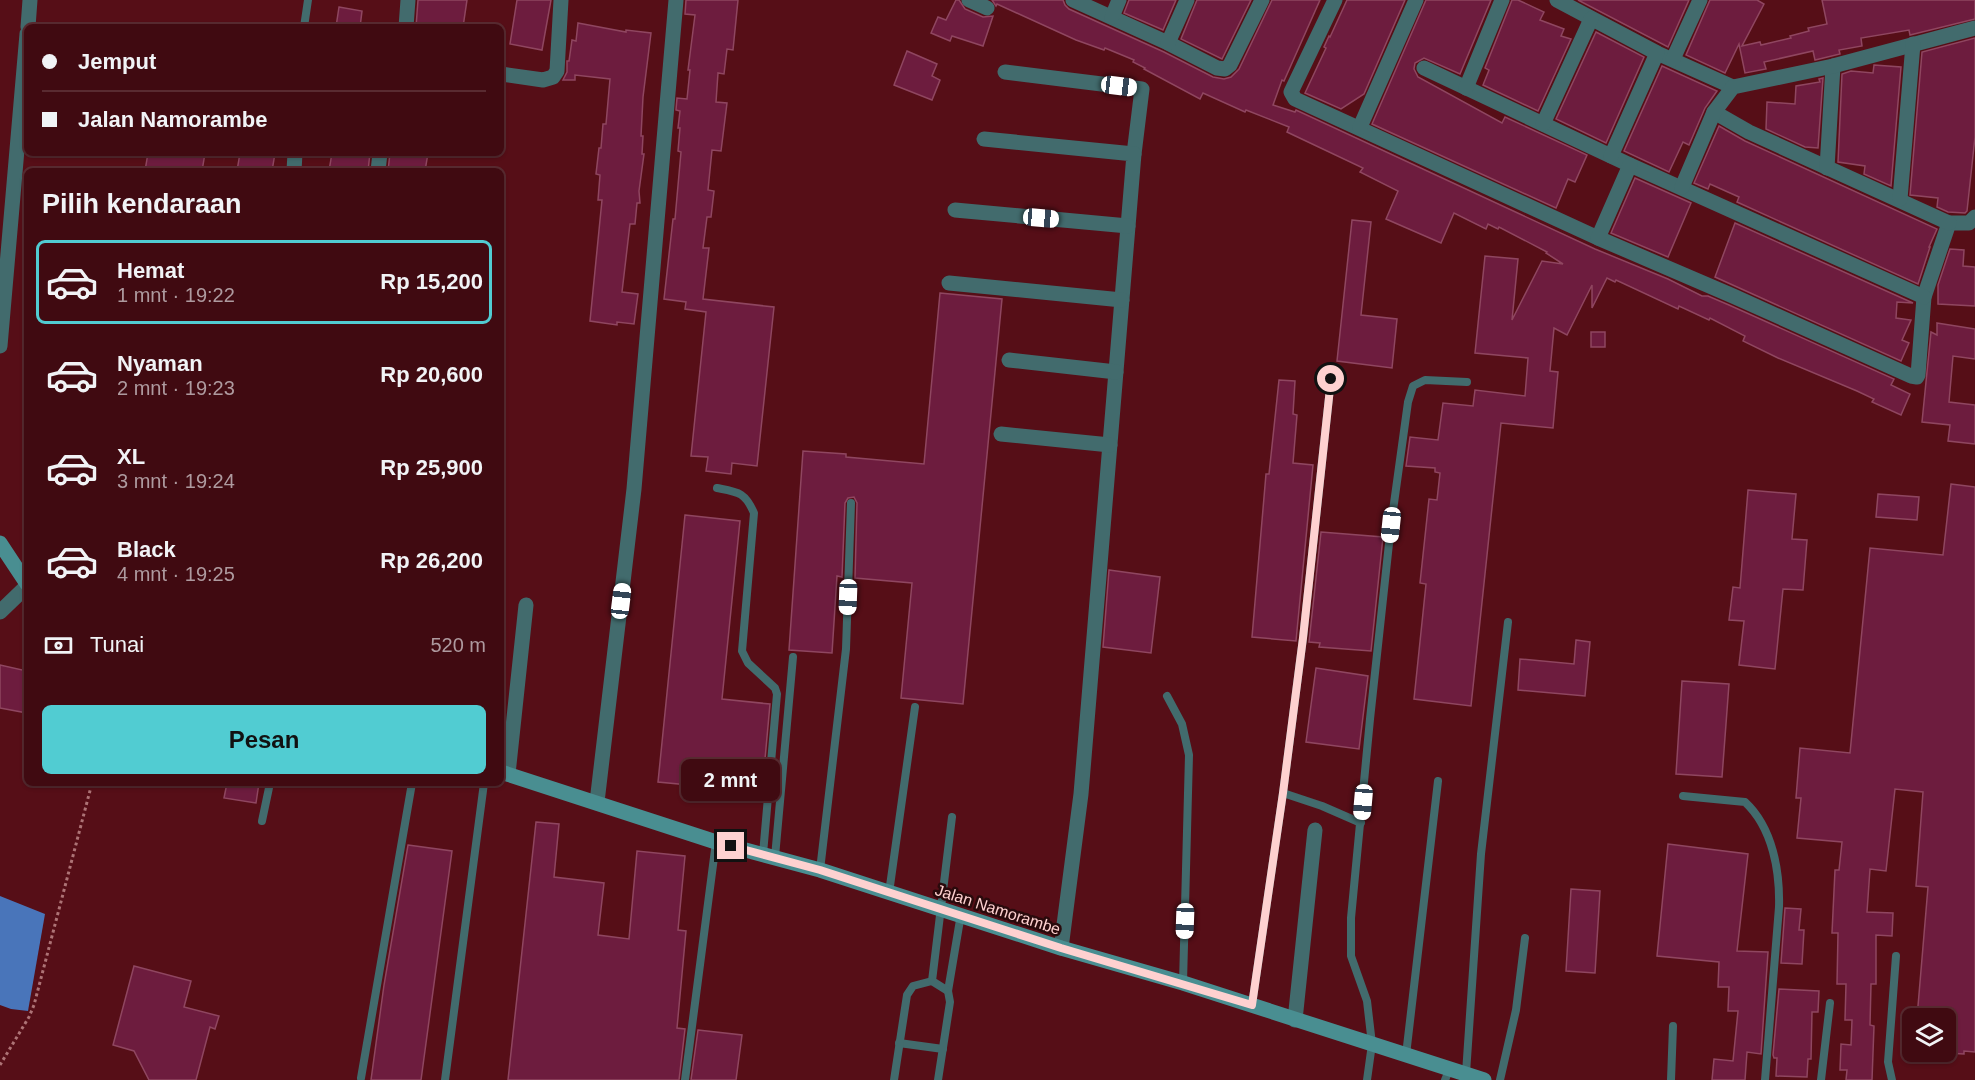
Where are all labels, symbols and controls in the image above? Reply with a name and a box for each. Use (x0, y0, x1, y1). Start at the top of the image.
text: Jemput (78, 49, 156, 74)
car (1100, 75, 1138, 97)
text: Jalan Namorambe (78, 107, 268, 132)
text: Pilih kendaraan (42, 189, 242, 219)
car (1022, 207, 1060, 229)
icon: car (45, 255, 99, 309)
text: Hemat (117, 258, 184, 283)
text: Rp 15,200 (380, 269, 483, 294)
text: 1 mnt · 19:22 (117, 284, 235, 306)
icon: car (45, 348, 99, 402)
text: Nyaman (117, 351, 203, 376)
text: Rp 20,600 (380, 362, 483, 387)
route start (1317, 365, 1344, 392)
text: 2 mnt · 19:23 (117, 377, 235, 399)
icon: car (45, 441, 99, 495)
text: XL (117, 444, 145, 469)
text: Rp 25,900 (380, 455, 483, 480)
text: 3 mnt · 19:24 (117, 470, 235, 492)
car (1380, 506, 1402, 544)
icon: car (45, 534, 99, 588)
text: Black (117, 537, 176, 562)
text: Rp 26,200 (380, 548, 483, 573)
text: 4 mnt · 19:25 (117, 563, 235, 585)
car (838, 579, 858, 615)
car (610, 582, 632, 620)
icon: cash (42, 629, 75, 662)
text: Tunai (90, 632, 144, 657)
text: 520 m (430, 634, 486, 656)
button: Pesan (42, 705, 486, 774)
callout: 2 mnt (682, 759, 780, 801)
text: 2 mnt (704, 769, 757, 791)
car (1352, 783, 1374, 821)
route end (717, 832, 744, 859)
street label: Jalan Namorambe (933, 881, 1063, 938)
car (1175, 903, 1195, 939)
map controls (1902, 1008, 1956, 1062)
button: layers (1902, 1008, 1956, 1062)

